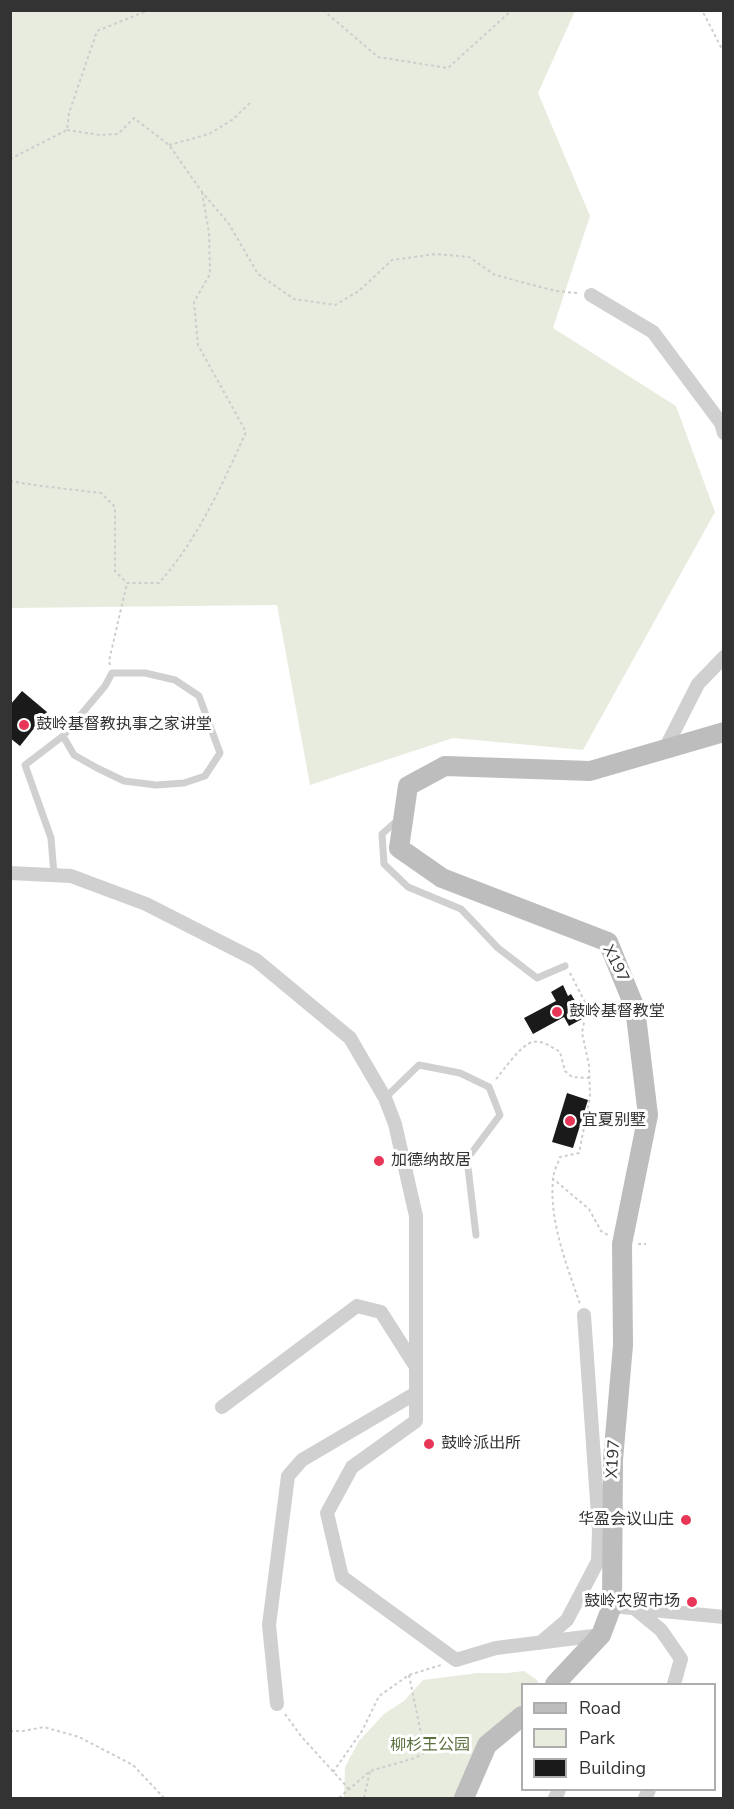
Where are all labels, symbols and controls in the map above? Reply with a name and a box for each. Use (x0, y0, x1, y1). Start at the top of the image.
place label: 鼓岭基督教执事之家讲堂 (36, 715, 212, 735)
marker: 鼓岭基督教执事之家讲堂 (17, 718, 31, 732)
street label: X197 (598, 942, 632, 986)
place label: 鼓岭基督教堂 (569, 1002, 665, 1022)
marker: 鼓岭基督教堂 (550, 1005, 564, 1019)
place label: 宜夏别墅 (582, 1111, 646, 1131)
marker: 宜夏别墅 (563, 1114, 577, 1128)
place label: 加德纳故居 (391, 1151, 471, 1171)
marker: 加德纳故居 (372, 1154, 386, 1168)
place label: 鼓岭派出所 (441, 1434, 521, 1454)
marker: 鼓岭派出所 (422, 1437, 436, 1451)
street label: X197 (603, 1439, 625, 1479)
place label: 华盈会议山庄 (578, 1510, 674, 1530)
marker: 华盈会议山庄 (679, 1513, 693, 1527)
place label: 鼓岭农贸市场 (584, 1592, 680, 1612)
marker: 鼓岭农贸市场 (685, 1595, 699, 1609)
legend (521, 1683, 716, 1791)
text: Road (579, 1696, 621, 1720)
text: Park (579, 1726, 615, 1750)
park label: 柳杉王公园 (390, 1736, 470, 1756)
text: Building (579, 1756, 646, 1780)

